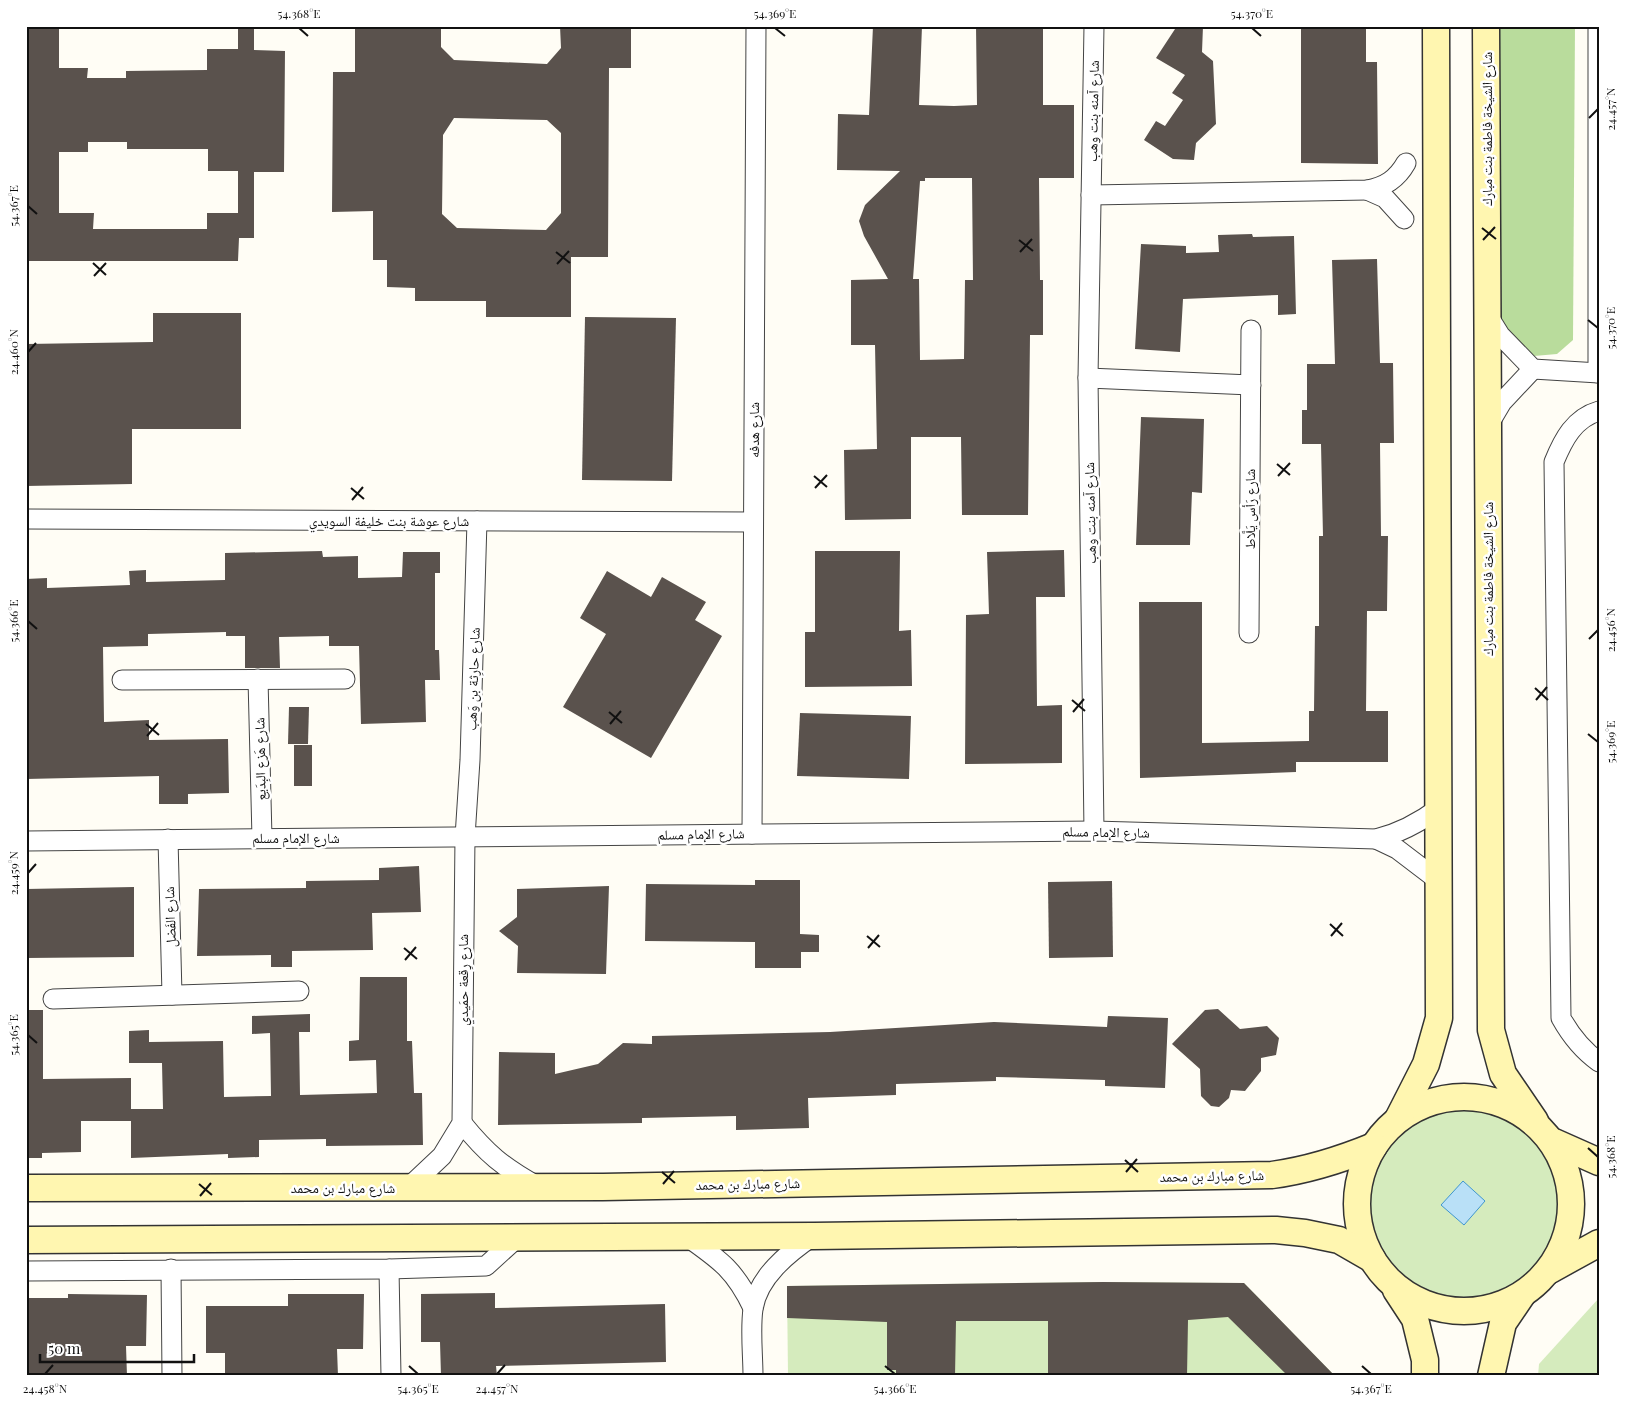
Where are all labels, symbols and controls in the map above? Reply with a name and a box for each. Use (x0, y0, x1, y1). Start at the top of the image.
text: 54.368°E (277, 5, 321, 21)
text: 54.369°E (754, 5, 796, 21)
text: 54.370°E (1231, 5, 1273, 21)
street label: شارع الشيخة فاطمة بنت مبارك (1477, 52, 1497, 206)
street label: شارع آمنه بنت وهب (1082, 60, 1104, 162)
text: 24.457°N (1602, 87, 1618, 130)
text: 54.367°E (5, 185, 21, 227)
text: 54.370°E (1602, 307, 1618, 349)
text: 24.460°N (5, 328, 21, 375)
street label: شارع هدفه (744, 402, 764, 458)
street label: شارع آمنه بنت وهب (1079, 462, 1101, 564)
street label: شارع رَأس يَلَّاط (1240, 469, 1260, 549)
street label: شارع الشيخة فاطمة بنت مبارك (1478, 502, 1498, 656)
street label: شارع عوشة بنت خليفة السويدي (309, 511, 469, 533)
text: 54.366°E (5, 600, 21, 642)
text: 24.456°N (1602, 607, 1618, 652)
street label: شارع حارِثة بن وَهب (461, 627, 486, 731)
street label: شارع هَزع البِدَيع (249, 717, 272, 801)
text: 54.369°E (1602, 721, 1618, 763)
street label: شارع الإمام مسلم (1062, 821, 1150, 843)
street label: شارع الإمام مسلم (657, 823, 745, 845)
street label: شارع الإمام مسلم (252, 828, 340, 848)
text: 24.459°N (5, 851, 21, 895)
street label: شارع الفَضل (159, 886, 181, 948)
street label: شارع رِقعة حمَيدي (453, 934, 475, 1026)
text: 54.365°E (5, 1014, 21, 1056)
text: 54.368°E (1602, 1135, 1618, 1179)
street label: شارع مبارك بن محمد (1160, 1165, 1264, 1187)
street label: شارع مبارك بن محمد (696, 1173, 800, 1195)
street label: شارع مبارك بن محمد (291, 1178, 395, 1198)
scale bar (40, 1332, 194, 1364)
text: 50 m (48, 1338, 81, 1358)
text: 24.458°N (23, 1380, 68, 1396)
text: 54.365°E (397, 1380, 439, 1396)
text: 24.457°N (476, 1380, 519, 1396)
text: 54.366°E (874, 1380, 916, 1396)
text: 54.367°E (1350, 1380, 1392, 1396)

